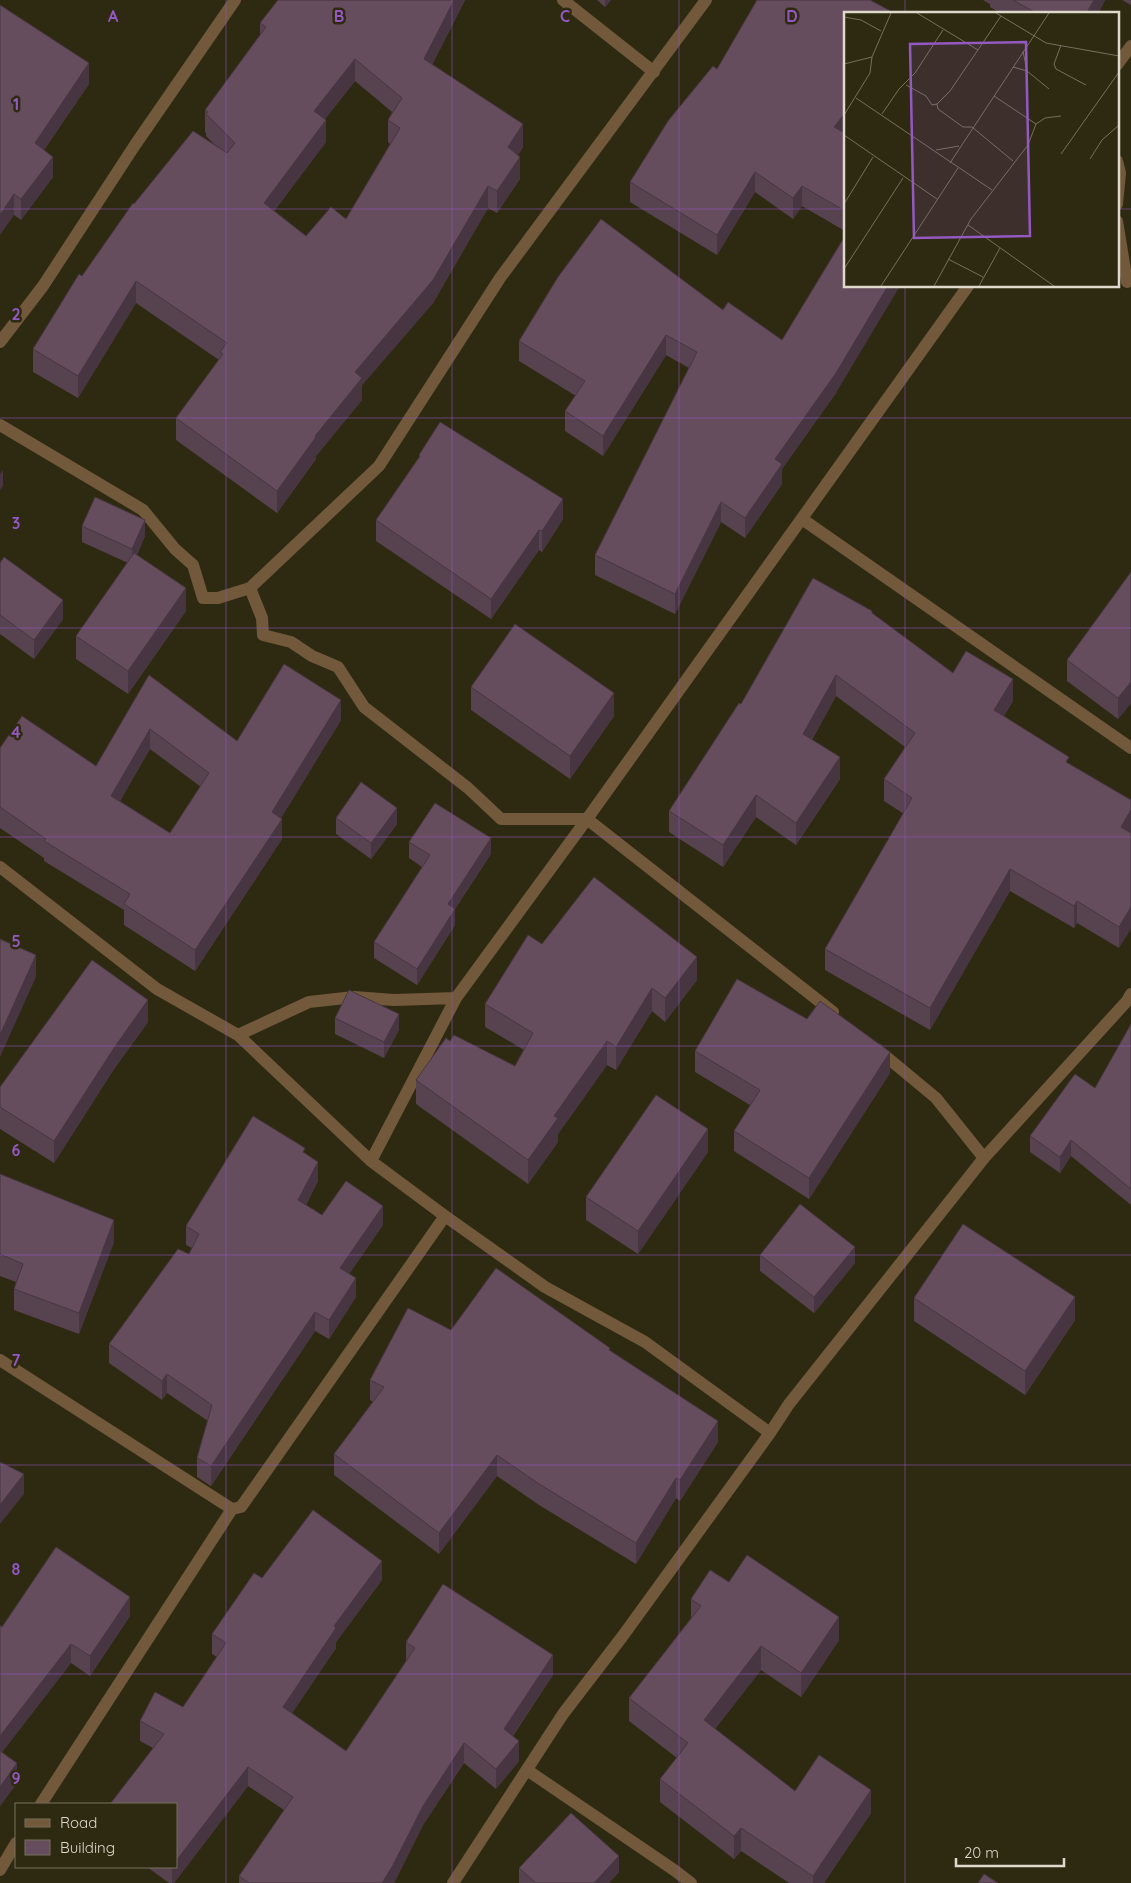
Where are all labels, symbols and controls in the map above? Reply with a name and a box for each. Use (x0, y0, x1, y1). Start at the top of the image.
text: A (108, 6, 119, 26)
text: B (334, 6, 344, 26)
text: C (560, 6, 570, 26)
text: D (786, 6, 798, 26)
inset map (844, 12, 1118, 288)
text: 1 (13, 94, 19, 114)
text: 2 (11, 304, 21, 324)
text: 3 (12, 513, 20, 533)
text: 4 (11, 722, 21, 742)
text: 5 (11, 931, 21, 951)
text: 6 (12, 1140, 21, 1160)
text: 7 (12, 1350, 21, 1370)
text: 8 (12, 1559, 21, 1579)
text: 9 (11, 1768, 21, 1788)
legend (15, 1803, 178, 1868)
text: Road (60, 1813, 97, 1832)
scale bar (956, 1836, 1064, 1868)
text: Building (60, 1838, 115, 1857)
text: 20 m (964, 1843, 999, 1862)

